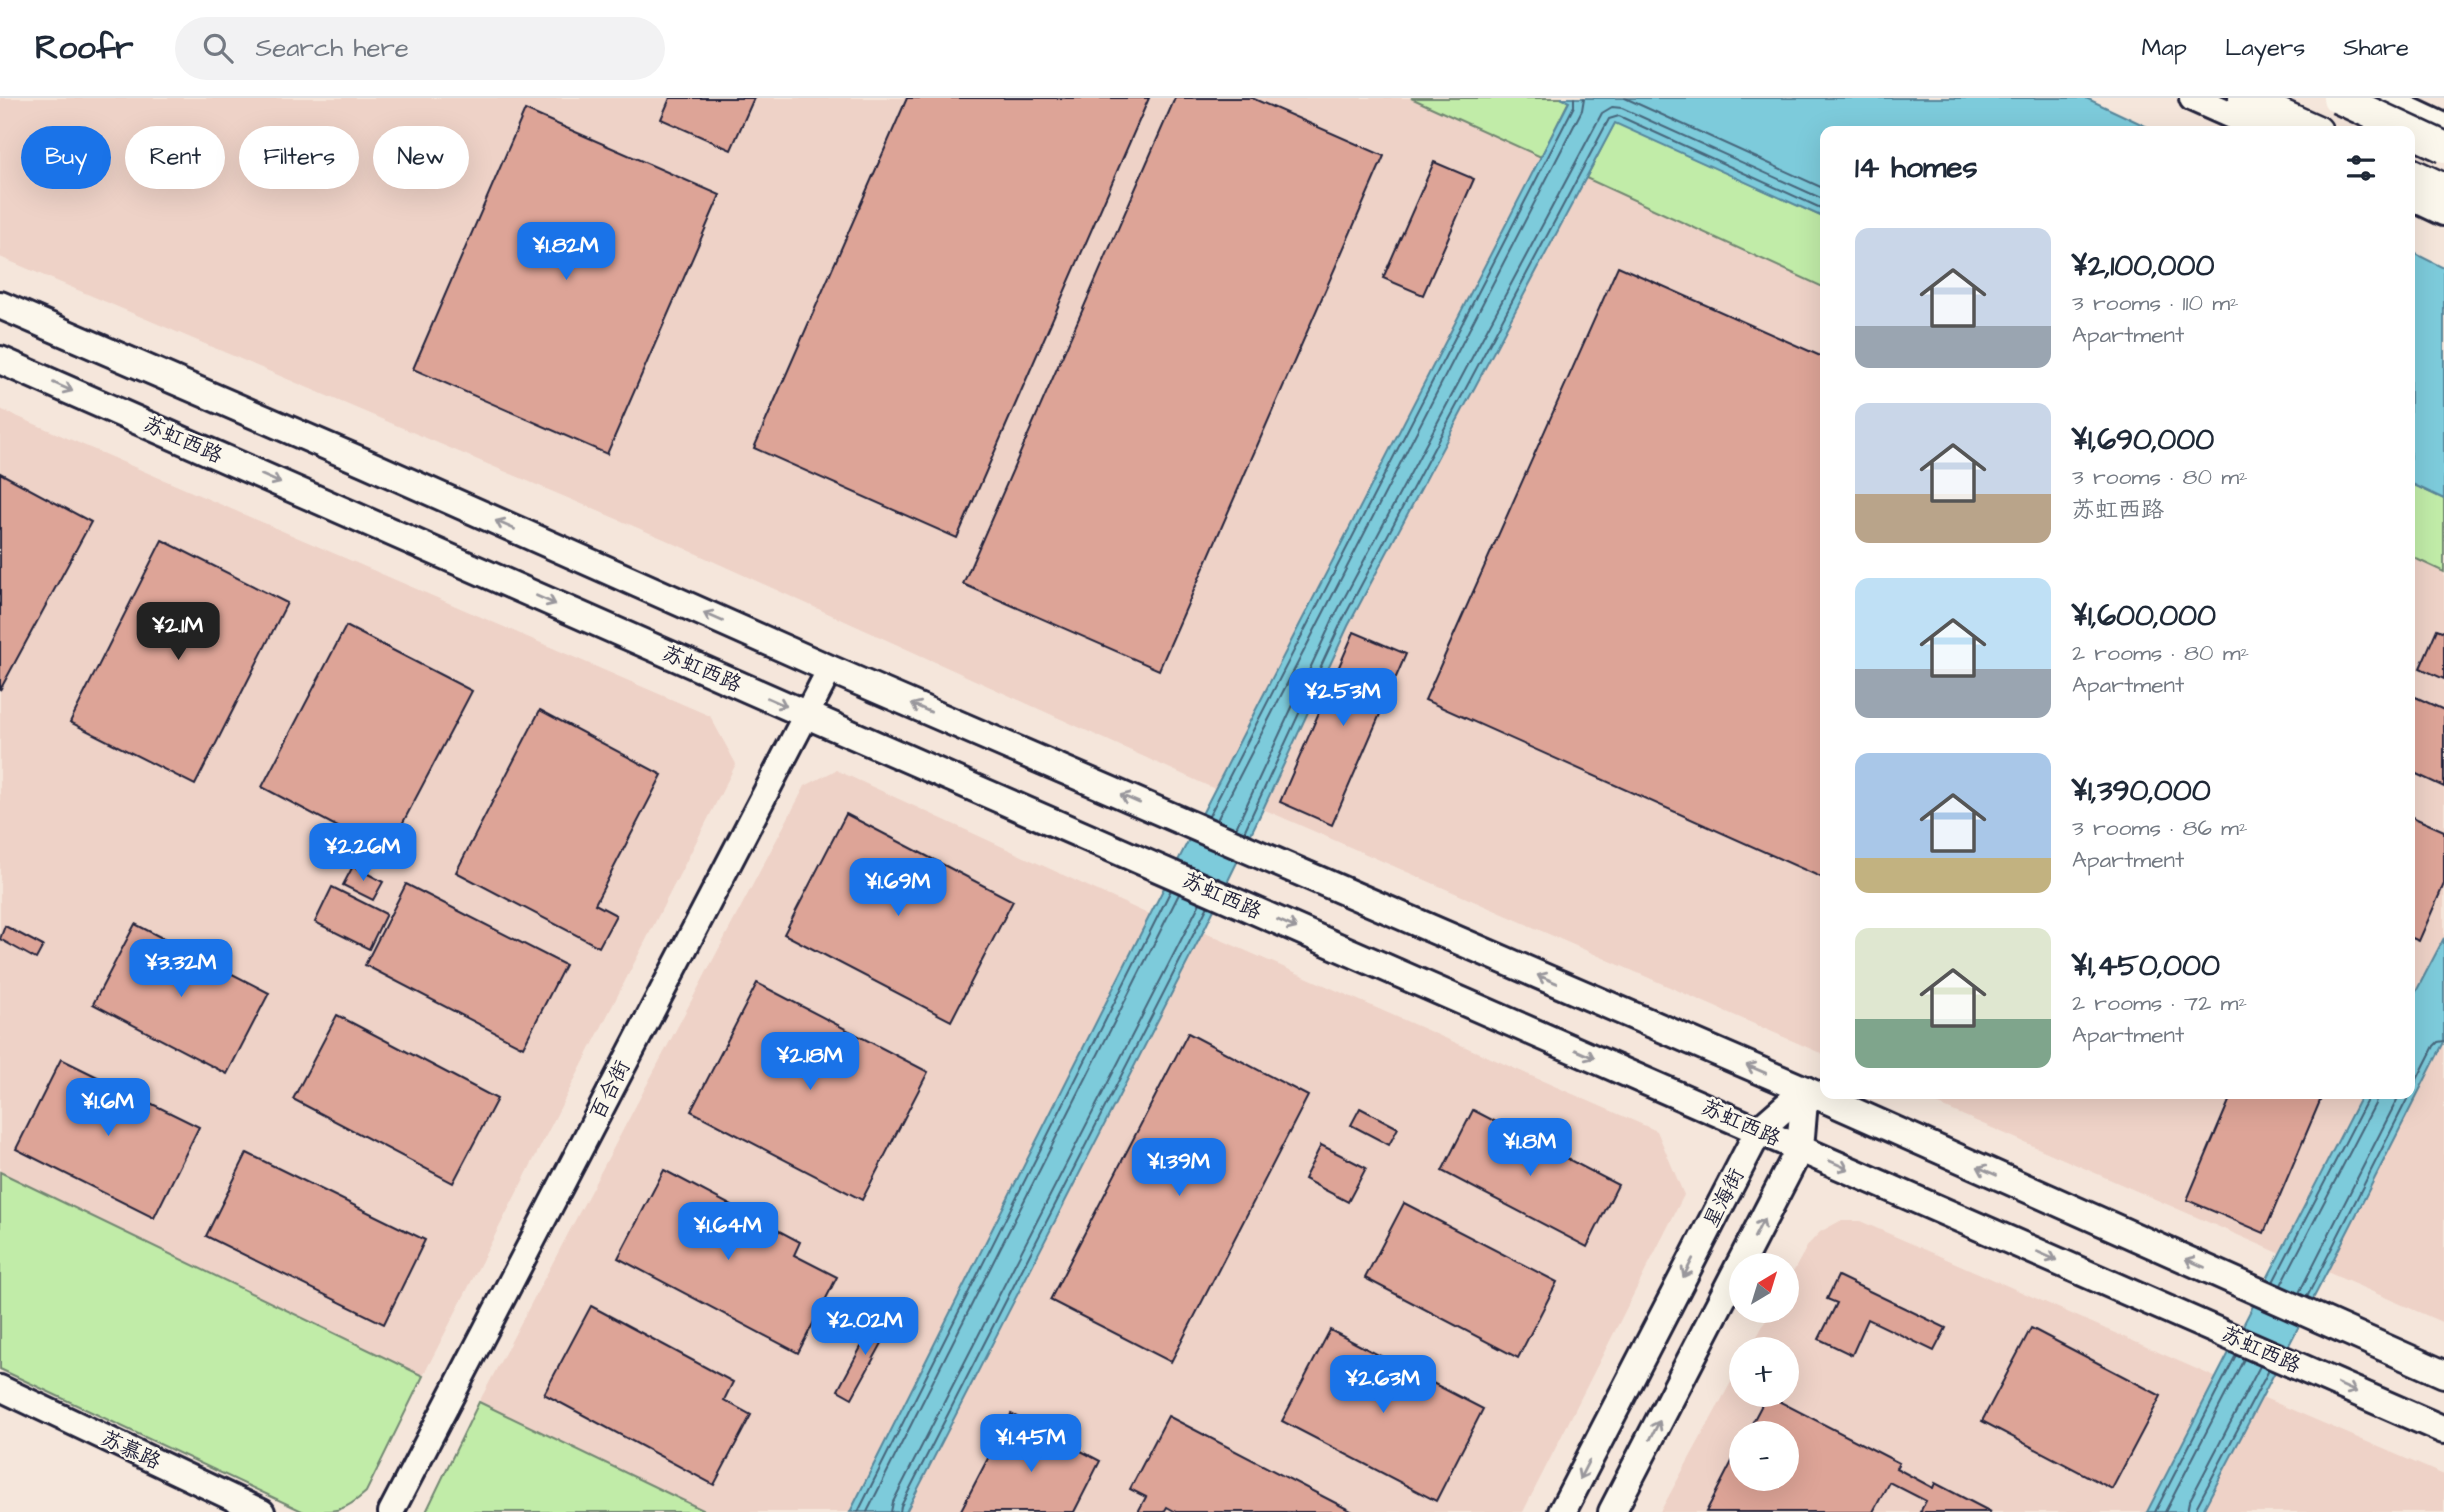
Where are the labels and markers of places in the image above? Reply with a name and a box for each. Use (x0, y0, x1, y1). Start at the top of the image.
pin: ¥1.82M (509, 222, 623, 282)
pin: ¥2.1M (129, 602, 227, 662)
pin: ¥2.53M (1286, 668, 1400, 728)
pin: ¥2.26M (306, 824, 420, 883)
pin: ¥1.69M (841, 858, 955, 918)
pin: ¥3.32M (124, 940, 238, 999)
pin: ¥2.18M (753, 1032, 867, 1092)
pin: ¥1.6M (59, 1079, 157, 1138)
pin: ¥1.8M (1481, 1118, 1579, 1178)
pin: ¥1.39M (1122, 1138, 1236, 1198)
pin: ¥1.64M (671, 1202, 785, 1262)
pin: ¥2.02M (808, 1298, 922, 1357)
pin: ¥2.63M (1326, 1356, 1440, 1415)
pin: ¥1.45M (974, 1414, 1088, 1474)

